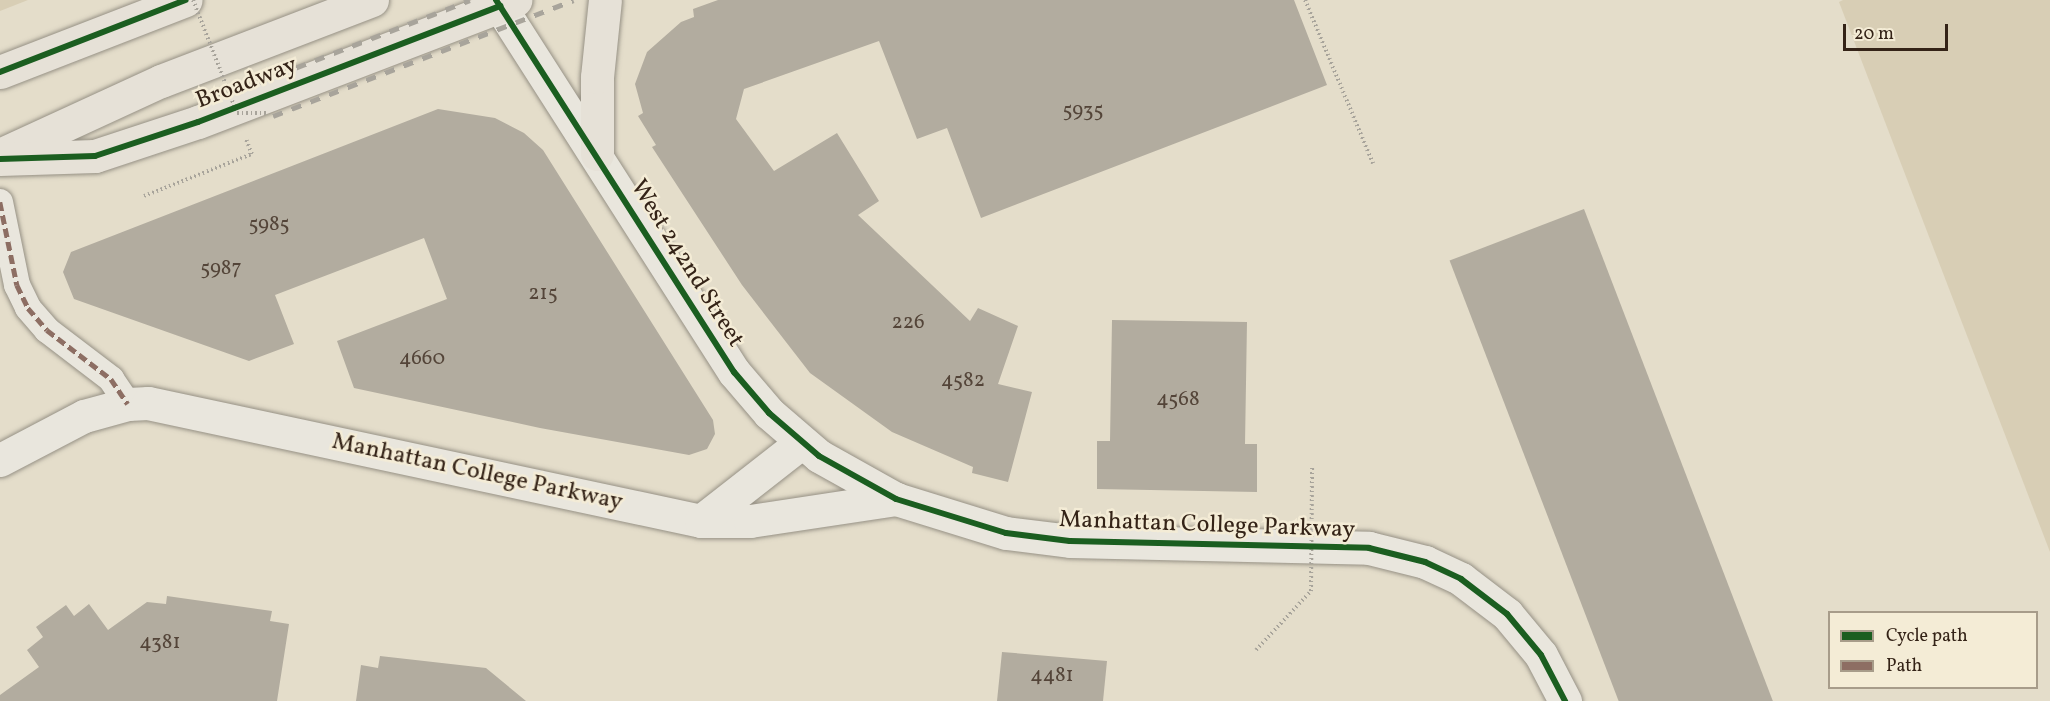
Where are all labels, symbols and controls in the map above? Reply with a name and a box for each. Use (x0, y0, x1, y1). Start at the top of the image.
scale bar (1846, 12, 1951, 50)
text: 20 m (1854, 22, 1894, 47)
street label: Broadway (192, 52, 302, 116)
house number: 5935 (1062, 98, 1104, 124)
street label: West 242nd Street (623, 175, 749, 353)
house number: 5985 (248, 212, 290, 238)
house number: 5987 (200, 256, 242, 282)
house number: 215 (528, 281, 558, 307)
house number: 226 (891, 310, 925, 336)
house number: 4660 (399, 346, 445, 372)
house number: 4582 (941, 368, 985, 394)
house number: 4568 (1156, 387, 1200, 413)
street label: Manhattan College Parkway (329, 428, 625, 518)
street label: Manhattan College Parkway (1058, 506, 1356, 546)
legend (1828, 611, 2038, 689)
text: Cycle path (1886, 624, 1968, 649)
house number: 4381 (139, 630, 181, 656)
text: Path (1886, 654, 1922, 679)
house number: 4481 (1030, 663, 1074, 689)

